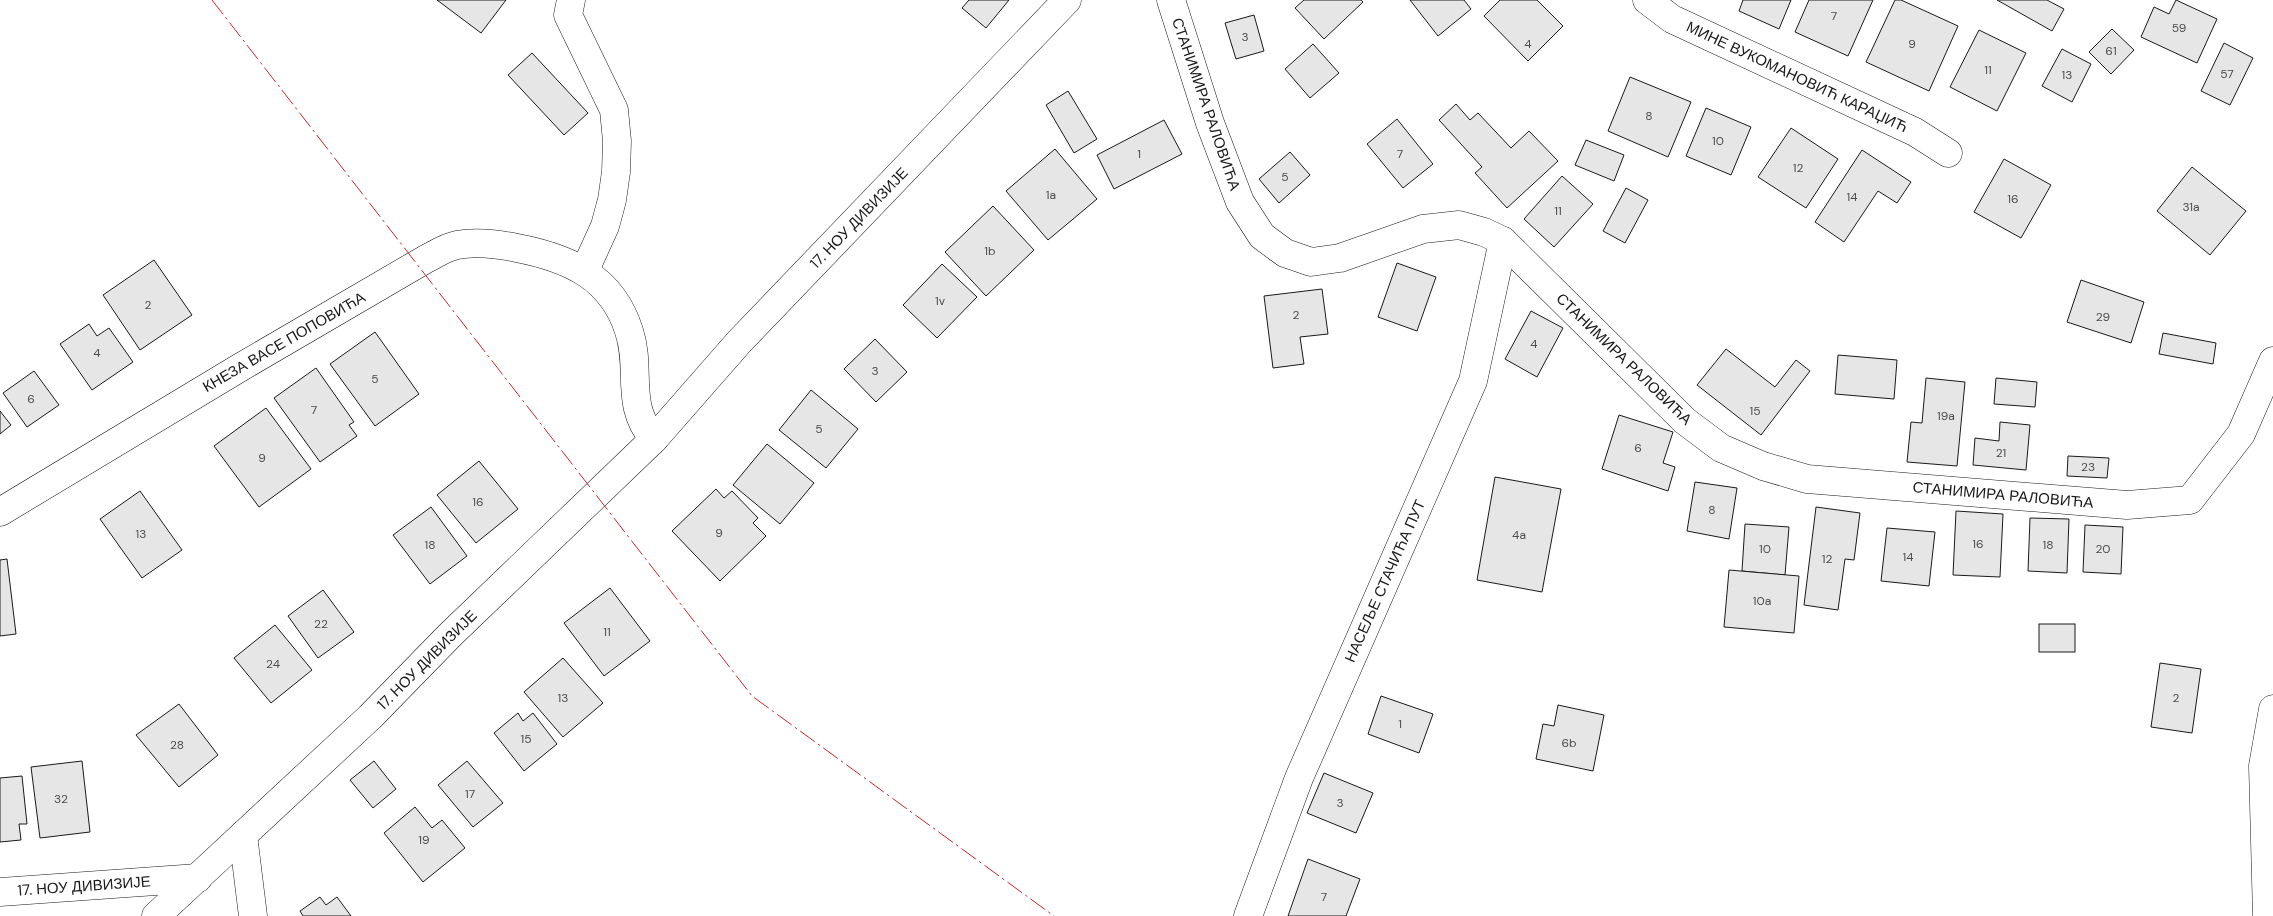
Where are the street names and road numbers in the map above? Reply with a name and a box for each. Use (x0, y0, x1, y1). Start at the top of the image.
street label: СТАНИМИРА РАЛОВИЋА (1167, 15, 1245, 193)
street label: МИНЕ ВУКОМАНОВИЋ КАРАЏИЋ (1683, 17, 1911, 137)
street label: 17. НОУ ДИВИЗИЈЕ (805, 163, 913, 273)
street label: КНЕЗА ВАСЕ ПОПОВИЋА (199, 287, 369, 397)
street label: СТАНИМИРА РАЛОВИЋА (1552, 289, 1696, 429)
street label: СТАНИМИРА РАЛОВИЋА (1912, 477, 2094, 513)
street label: НАСЕЉЕ СТАЧИЋА ПУТ (1340, 496, 1430, 666)
street label: 17. НОУ ДИВИЗИЈЕ (373, 606, 481, 714)
street label: 17. НОУ ДИВИЗИЈЕ (17, 871, 151, 901)

